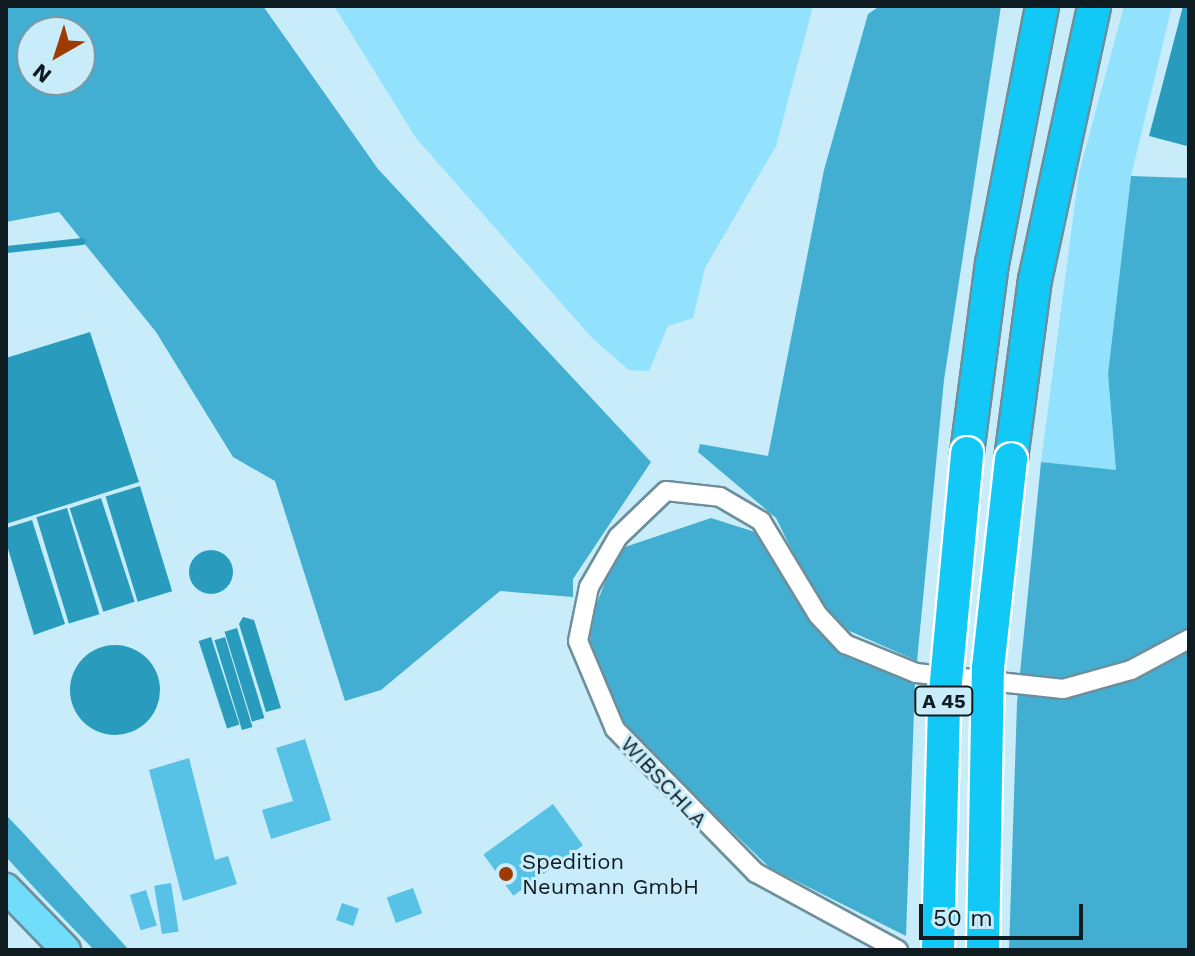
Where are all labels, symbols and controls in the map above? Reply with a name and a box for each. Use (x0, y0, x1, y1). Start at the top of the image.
north arrow (16, 16, 96, 96)
text: N (28, 59, 56, 88)
road number: A 45 (914, 685, 974, 717)
street label: WIBSCHLA (615, 731, 713, 833)
place label: Spedition Neumann GmbH (522, 848, 699, 900)
marker: Spedition Neumann GmbH (497, 865, 515, 883)
scale bar (923, 888, 1087, 938)
text: 50 m (933, 904, 993, 932)

